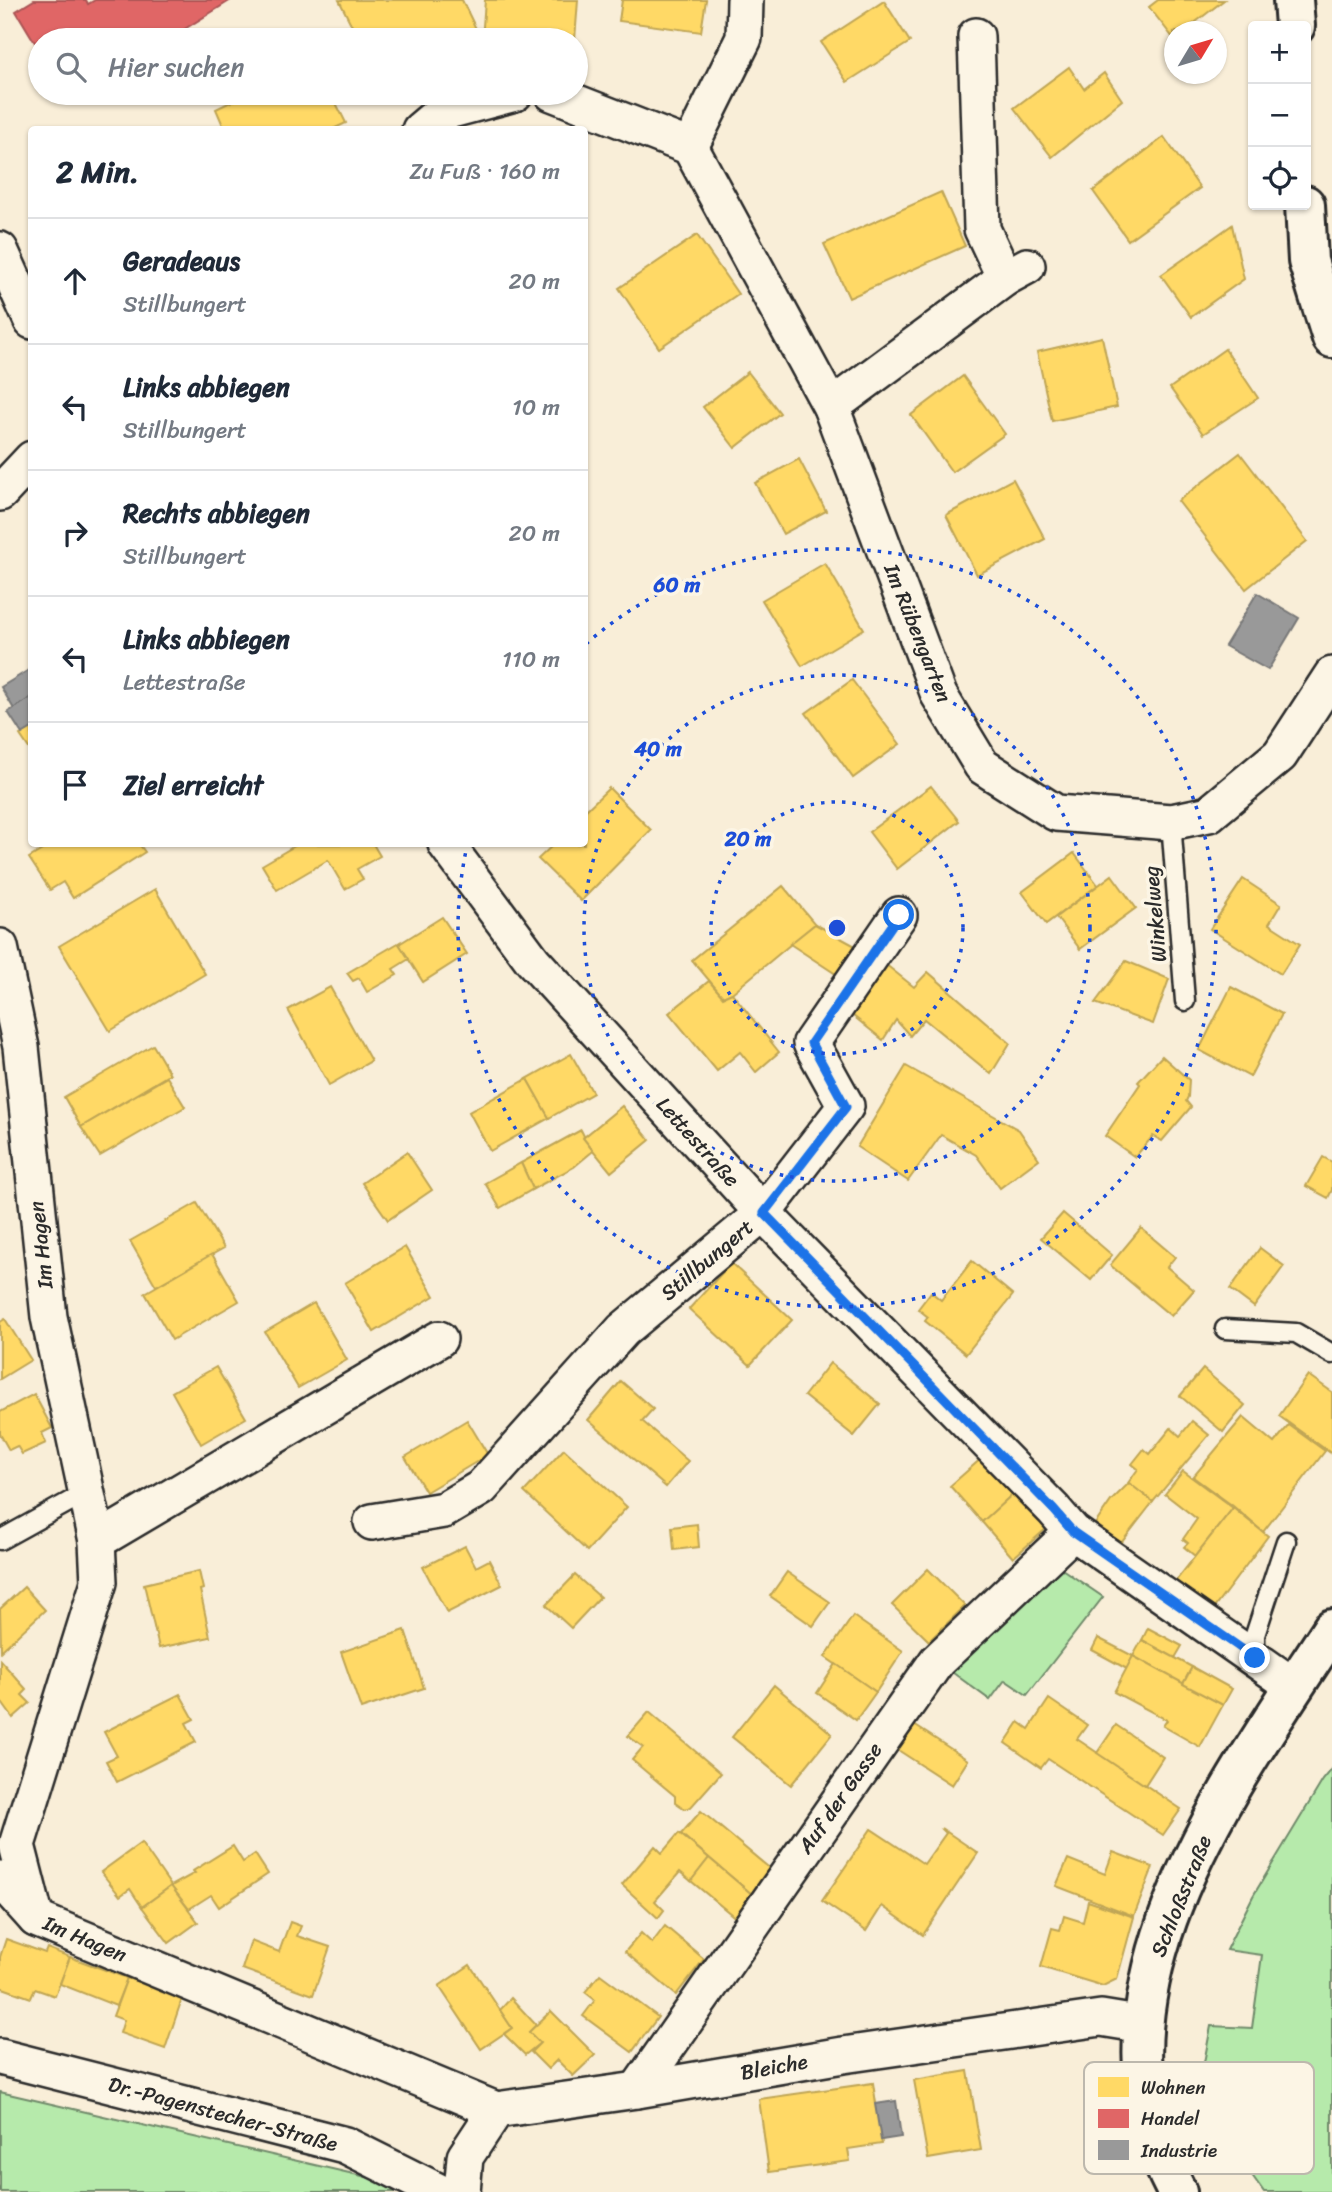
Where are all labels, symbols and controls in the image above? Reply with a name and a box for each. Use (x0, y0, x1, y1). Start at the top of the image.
north arrow (1164, 21, 1227, 84)
map controls (1248, 21, 1311, 210)
button: + (1248, 21, 1311, 84)
search box (28, 28, 588, 105)
text: Hier suchen (108, 44, 244, 90)
icon: search (52, 48, 90, 86)
button: − (1248, 84, 1311, 147)
text: 2 Min. (56, 145, 139, 199)
button: locate (1248, 147, 1311, 210)
text: Zu Fuß · 160 m (409, 151, 560, 192)
text: Geradeaus (123, 238, 240, 284)
text: 20 m (509, 261, 560, 302)
icon: ahead (56, 262, 94, 300)
text: Stillbungert (123, 284, 247, 325)
text: Links abbiegen (123, 364, 290, 410)
text: 10 m (512, 387, 560, 428)
icon: left (56, 388, 94, 426)
text: Stillbungert (123, 410, 247, 451)
text: Rechts abbiegen (123, 490, 310, 536)
text: 20 m (509, 513, 560, 554)
icon: right (56, 514, 94, 552)
text: Stillbungert (123, 536, 247, 577)
street label: Im Rübengarten (872, 557, 963, 708)
text: 60 m (653, 566, 701, 604)
text: Links abbiegen (123, 616, 290, 662)
text: 110 m (502, 639, 560, 680)
icon: left (56, 640, 94, 678)
text: Lettestraße (123, 662, 246, 703)
text: 40 m (633, 730, 683, 768)
text: Ziel erreicht (123, 762, 263, 808)
icon: arrive (56, 766, 94, 804)
text: 20 m (724, 820, 772, 858)
street label: Winkelweg (1132, 864, 1178, 964)
route start (883, 899, 914, 930)
centre of rings (825, 916, 849, 940)
street label: Lettestraße (646, 1088, 750, 1196)
street label: Im Hagen (17, 1199, 65, 1292)
street label: Stillbungert (652, 1209, 762, 1311)
route end (1239, 1642, 1270, 1673)
street label: Auf der Gasse (787, 1734, 893, 1863)
street label: Schloßstraße (1139, 1829, 1223, 1963)
street label: Im Hagen (36, 1904, 133, 1974)
street label: Bleiche (737, 2042, 811, 2092)
legend (1084, 2062, 1314, 2174)
street label: Dr.-Pagenstecher-Straße (104, 2065, 342, 2163)
text: Wohnen (1141, 2071, 1206, 2104)
text: Handel (1141, 2102, 1200, 2135)
text: Industrie (1140, 2134, 1217, 2167)

